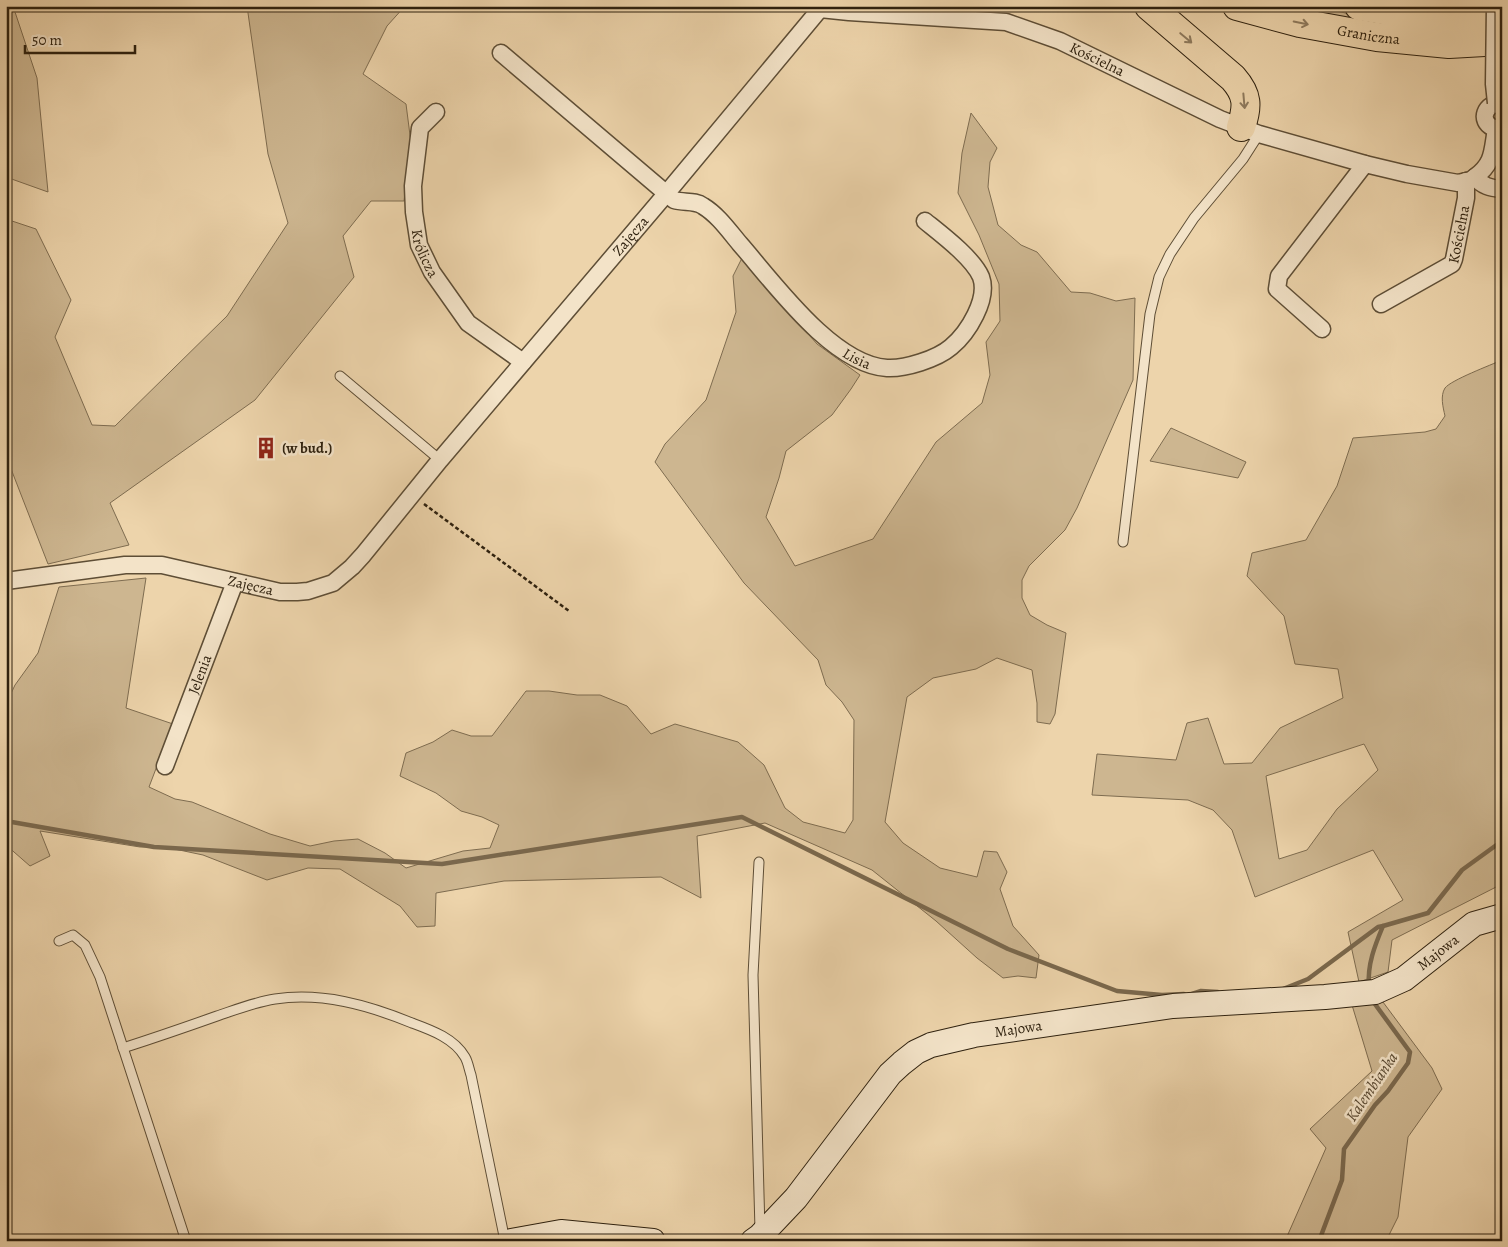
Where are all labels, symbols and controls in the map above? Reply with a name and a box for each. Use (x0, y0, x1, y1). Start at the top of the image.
one-way arrow (1293, 19, 1309, 29)
street label: Graniczna (1336, 20, 1401, 49)
scale bar (25, 22, 135, 54)
text: 50 m (32, 30, 62, 50)
one-way arrow (1179, 32, 1192, 43)
street label: Kościelna (1066, 37, 1128, 81)
one-way arrow (1240, 93, 1249, 109)
street label: Kościelna (1443, 204, 1474, 265)
street label: Zajęcza (608, 212, 653, 260)
street label: Królicza (407, 228, 443, 282)
street label: Lisia (839, 343, 874, 374)
building icon: (w bud.) (253, 435, 279, 461)
place label: (w bud.) (282, 438, 332, 458)
street label: Zajęcza (226, 570, 275, 600)
street label: Jelenia (183, 652, 216, 697)
street label: Majowa (1413, 930, 1463, 975)
street label: Majowa (993, 1015, 1043, 1042)
water label: Kalembianka (1341, 1048, 1404, 1126)

